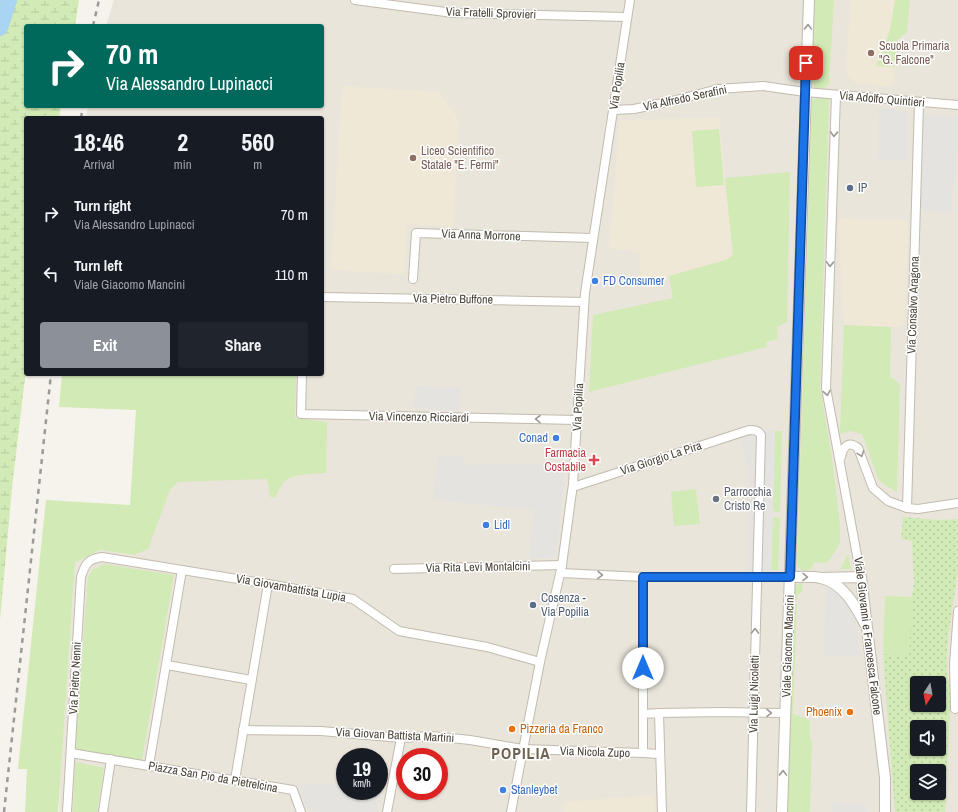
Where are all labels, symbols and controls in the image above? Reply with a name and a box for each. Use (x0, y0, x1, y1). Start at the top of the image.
street label: Via Fratelli Sprovieri (446, 3, 536, 23)
one-way arrow (803, 24, 812, 30)
text: 70 m (106, 35, 158, 73)
place label: Scuola Primaria "G. Falcone" (879, 38, 950, 68)
icon: right (40, 40, 92, 92)
pin (789, 46, 823, 80)
marker: Scuola Primaria "G. Falcone" (866, 48, 876, 58)
icon: arrive (795, 52, 817, 74)
street label: Via Popilia (605, 61, 629, 111)
text: Via Alessandro Lupinacci (106, 71, 273, 96)
street label: Via Alfredo Serafini (642, 81, 728, 115)
street label: Via Adolfo Quintieri (839, 87, 925, 111)
text: 18:46 (74, 126, 124, 158)
text: 2 (177, 126, 188, 158)
text: 560 (241, 126, 274, 158)
one-way arrow (830, 131, 839, 137)
place label: Liceo Scientifico Statale "E. Fermi" (421, 143, 499, 173)
marker: Liceo Scientifico Statale "E. Fermi" (408, 153, 418, 163)
text: Arrival (84, 156, 114, 173)
text: min (174, 156, 192, 173)
text: m (253, 156, 262, 173)
place label: IP (858, 180, 868, 196)
marker: IP (845, 183, 855, 193)
text: Turn right (74, 195, 131, 216)
icon: right (40, 203, 62, 225)
text: 70 m (281, 204, 308, 225)
text: Via Alessandro Lupinacci (74, 216, 195, 233)
street label: Via Anna Morrone (441, 226, 521, 244)
text: Turn left (74, 255, 122, 276)
street label: Via Consalvo Aragona (903, 255, 923, 354)
one-way arrow (826, 261, 834, 267)
icon: left (40, 263, 62, 285)
text: 110 m (275, 264, 308, 285)
place label: FD Consumer (603, 273, 665, 289)
text: Viale Giacomo Mancini (74, 276, 185, 293)
marker: FD Consumer (590, 276, 600, 286)
street label: Via Pietro Buffone (413, 290, 493, 308)
button: Exit (40, 322, 170, 368)
button: Share (178, 322, 308, 368)
street label: Via Popilia (569, 382, 587, 431)
one-way arrow (822, 390, 831, 397)
street label: Via Vincenzo Ricciardi (369, 408, 469, 426)
one-way arrow (535, 415, 541, 423)
place label: Conad (519, 430, 548, 446)
marker: Conad (551, 433, 561, 443)
street label: Via Giorgio La Pira (618, 437, 704, 479)
place label: Farmacia Costabile (544, 445, 587, 475)
one-way arrow (856, 451, 864, 458)
marker: Farmacia Costabile (589, 455, 599, 465)
place label: Parrocchia Cristo Re (724, 484, 772, 514)
marker: Parrocchia Cristo Re (711, 494, 721, 504)
place label: Lidl (494, 517, 510, 533)
marker: Lidl (481, 520, 491, 530)
street label: Viale Giovanni e Francesca Falcone (850, 556, 886, 716)
street label: Via Rita Levi Montalcini (425, 558, 531, 576)
street label: Via Giovambattista Lupia (235, 570, 348, 606)
one-way arrow (597, 571, 603, 579)
one-way arrow (802, 573, 808, 581)
place label: Cosenza - Via Popilia (541, 590, 590, 620)
street label: Viale Giacomo Mancini (778, 594, 798, 698)
marker: Cosenza - Via Popilia (528, 600, 538, 610)
one-way arrow (751, 628, 760, 634)
street label: Via Pietro Nenni (65, 641, 85, 715)
position arrow (622, 647, 664, 689)
street label: Via Luigi Nicoletti (745, 655, 763, 733)
north arrow (910, 676, 946, 712)
map controls (910, 676, 946, 800)
place label: Phoenix (806, 704, 842, 720)
marker: Phoenix (845, 707, 855, 717)
one-way arrow (766, 709, 772, 717)
button: sound (910, 720, 946, 756)
place label: Pizzeria da Franco (520, 721, 603, 737)
street label: Via Giovan Battista Martini (335, 724, 455, 746)
marker: Pizzeria da Franco (507, 724, 517, 734)
district label: POPILIA (491, 742, 551, 764)
street label: Via Nicola Zupo (560, 743, 630, 761)
speed limit sign: 30 (396, 748, 448, 800)
text: 19 (353, 755, 371, 782)
street label: Piazza San Pio da Pietrelcina (147, 758, 280, 796)
button: layers (910, 764, 946, 800)
one-way arrow (779, 770, 788, 776)
text: km/h (353, 777, 371, 790)
place label: Stanleybet (511, 782, 558, 798)
marker: Stanleybet (498, 785, 508, 795)

